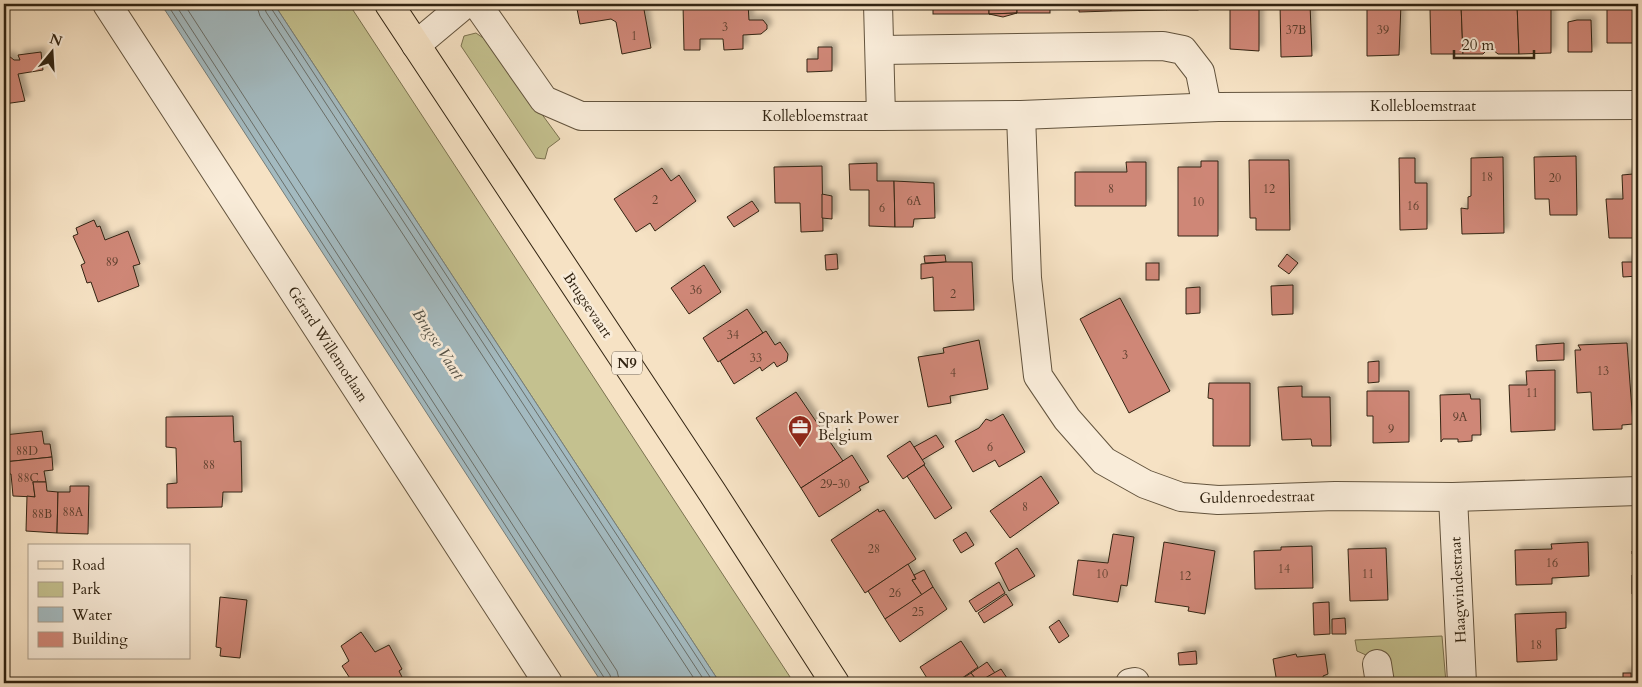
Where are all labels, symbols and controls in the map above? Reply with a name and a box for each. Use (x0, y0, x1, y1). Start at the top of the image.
house number: 3 (722, 19, 728, 35)
house number: 37B (1286, 22, 1306, 38)
house number: 39 (1377, 22, 1389, 38)
north arrow (28, 28, 78, 78)
house number: 1 (631, 28, 637, 44)
scale bar (1454, 28, 1534, 60)
text: N (47, 29, 65, 51)
text: 20 m (1462, 35, 1494, 55)
street label: Kollebloemstraat (1370, 96, 1476, 116)
street label: Kollebloemstraat (762, 106, 868, 126)
house number: 18 (1481, 169, 1493, 185)
house number: 20 (1549, 170, 1561, 186)
house number: 8 (1108, 181, 1114, 197)
house number: 12 (1263, 181, 1275, 197)
house number: 2 (652, 192, 658, 208)
house number: 6A (907, 193, 922, 209)
house number: 10 (1192, 194, 1204, 210)
house number: 16 (1407, 198, 1419, 214)
house number: 6 (879, 200, 885, 216)
house number: 89 (106, 254, 118, 270)
street label: Brugsevaart (559, 268, 617, 342)
street label: Gérard Willemotlaan (283, 282, 373, 406)
house number: 36 (690, 282, 702, 298)
house number: 2 (950, 286, 956, 302)
water label: Brugse Vaart (407, 304, 469, 384)
house number: 34 (727, 327, 739, 343)
house number: 3 (1122, 347, 1128, 363)
house number: 33 (750, 350, 762, 366)
road number: N9 (612, 352, 642, 374)
house number: 13 (1597, 363, 1609, 379)
house number: 4 (950, 365, 956, 381)
house number: 11 (1526, 385, 1538, 401)
place label: Spark Power Belgium (818, 408, 899, 445)
house number: 9A (1453, 409, 1468, 425)
office icon: Spark Power Belgium (787, 414, 813, 448)
house number: 9 (1388, 421, 1394, 437)
house number: 6 (987, 439, 993, 455)
house number: 88D (16, 443, 38, 459)
house number: 88 (203, 457, 215, 473)
house number: 88C (17, 470, 39, 486)
house number: 29-30 (820, 476, 850, 492)
street label: Guldenroedestraat (1199, 486, 1315, 508)
house number: 8 (1022, 499, 1028, 515)
house number: 88A (63, 504, 84, 520)
house number: 88B (32, 506, 52, 522)
street label: Haagwindestraat (1445, 536, 1471, 644)
house number: 28 (868, 541, 880, 557)
legend (28, 544, 190, 660)
text: Road (72, 555, 105, 575)
house number: 16 (1546, 555, 1558, 571)
house number: 14 (1278, 561, 1290, 577)
house number: 10 (1096, 566, 1108, 582)
house number: 11 (1362, 566, 1374, 582)
house number: 12 (1179, 568, 1191, 584)
text: Park (72, 579, 101, 599)
house number: 26 (889, 585, 901, 601)
house number: 25 (912, 604, 924, 620)
text: Water (71, 605, 113, 625)
text: Building (72, 629, 128, 649)
house number: 18 (1530, 637, 1542, 653)

